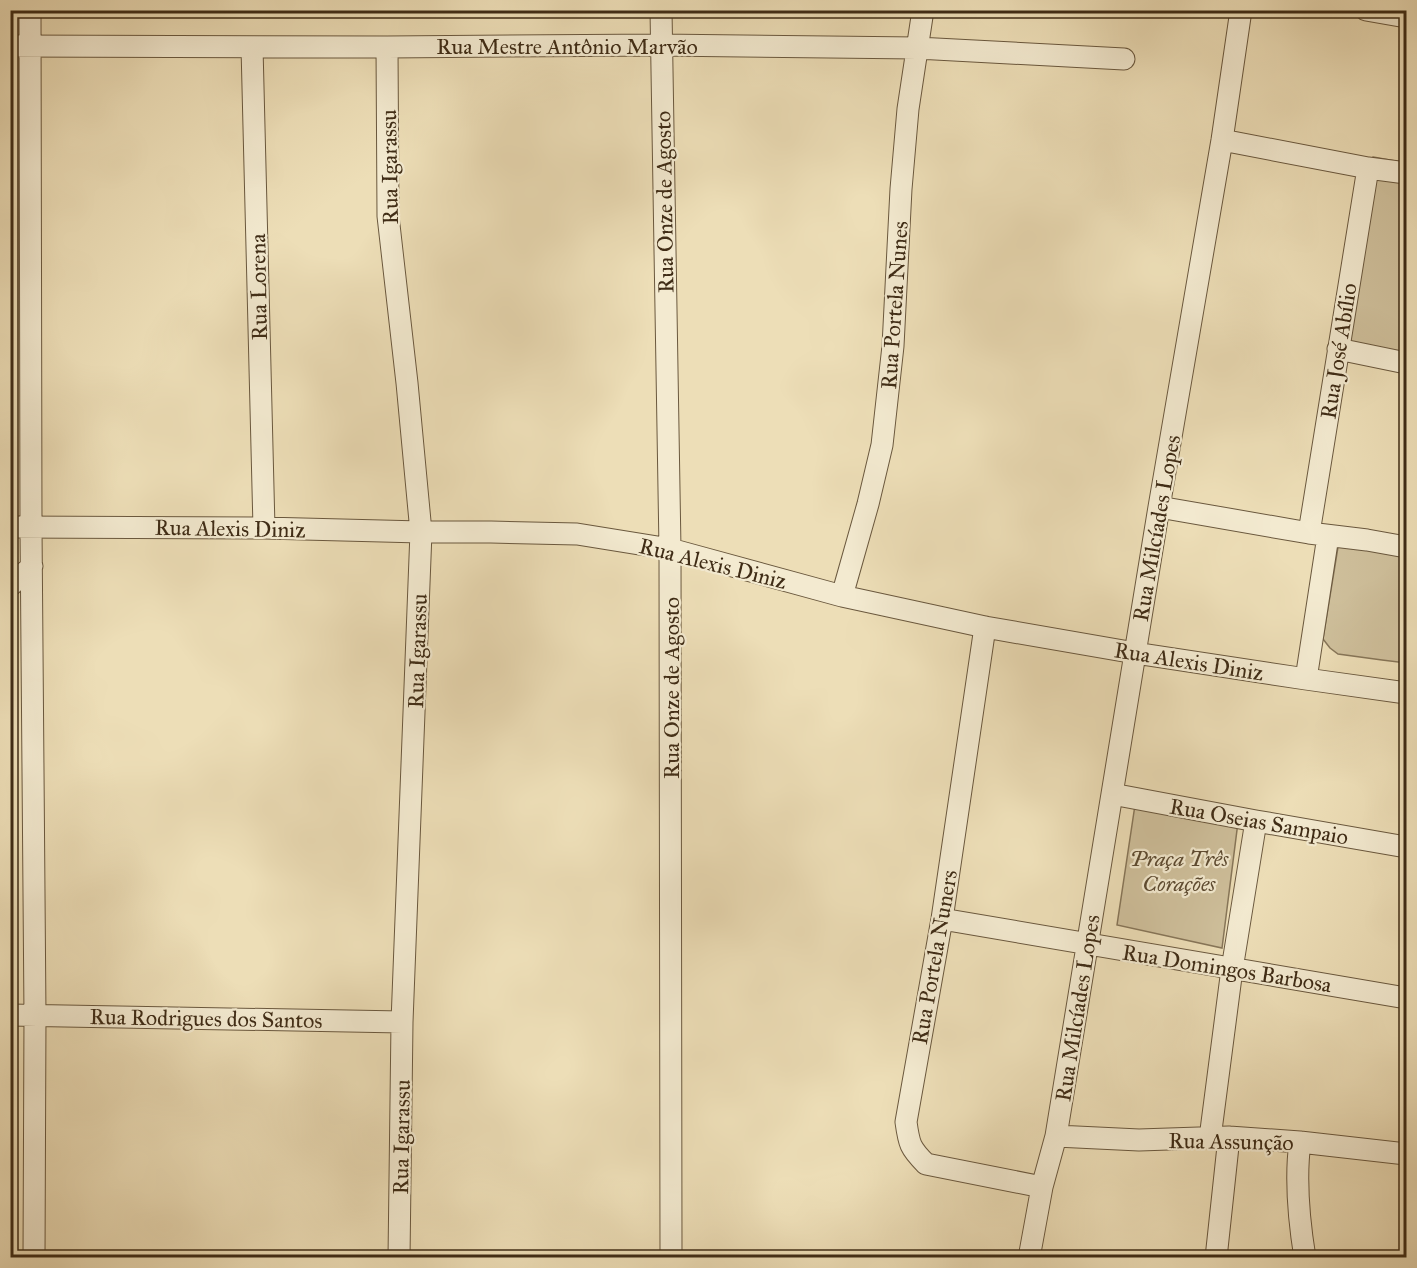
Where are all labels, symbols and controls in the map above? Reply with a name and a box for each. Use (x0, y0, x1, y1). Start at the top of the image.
street label: Rua Mestre Antônio Marvão (436, 33, 698, 60)
street label: Rua Igarassu (375, 109, 404, 225)
street label: Rua Onze de Agosto (649, 111, 680, 293)
street label: Rua Portela Nunes (875, 220, 914, 390)
street label: Rua Lorena (244, 233, 273, 341)
street label: Rua José Abílio (1314, 281, 1363, 421)
street label: Rua Milcíades Lopes (1127, 433, 1186, 623)
street label: Rua Alexis Diniz (154, 514, 306, 543)
street label: Rua Alexis Diniz (636, 532, 789, 595)
street label: Rua Igarassu (402, 593, 433, 709)
street label: Rua Onze de Agosto (658, 597, 685, 779)
street label: Rua Alexis Diniz (1112, 636, 1266, 687)
street label: Rua Oseias Sampaio (1167, 792, 1350, 851)
park label: Praça Três Corações (1130, 845, 1229, 897)
street label: Rua Portela Nuners (906, 868, 963, 1047)
street label: Rua Milcíades Lopes (1049, 913, 1106, 1104)
street label: Rua Domingos Barbosa (1120, 939, 1334, 998)
street label: Rua Rodrigues dos Santos (89, 1003, 323, 1034)
street label: Rua Igarassu (387, 1079, 416, 1195)
street label: Rua Assunção (1168, 1127, 1294, 1156)

